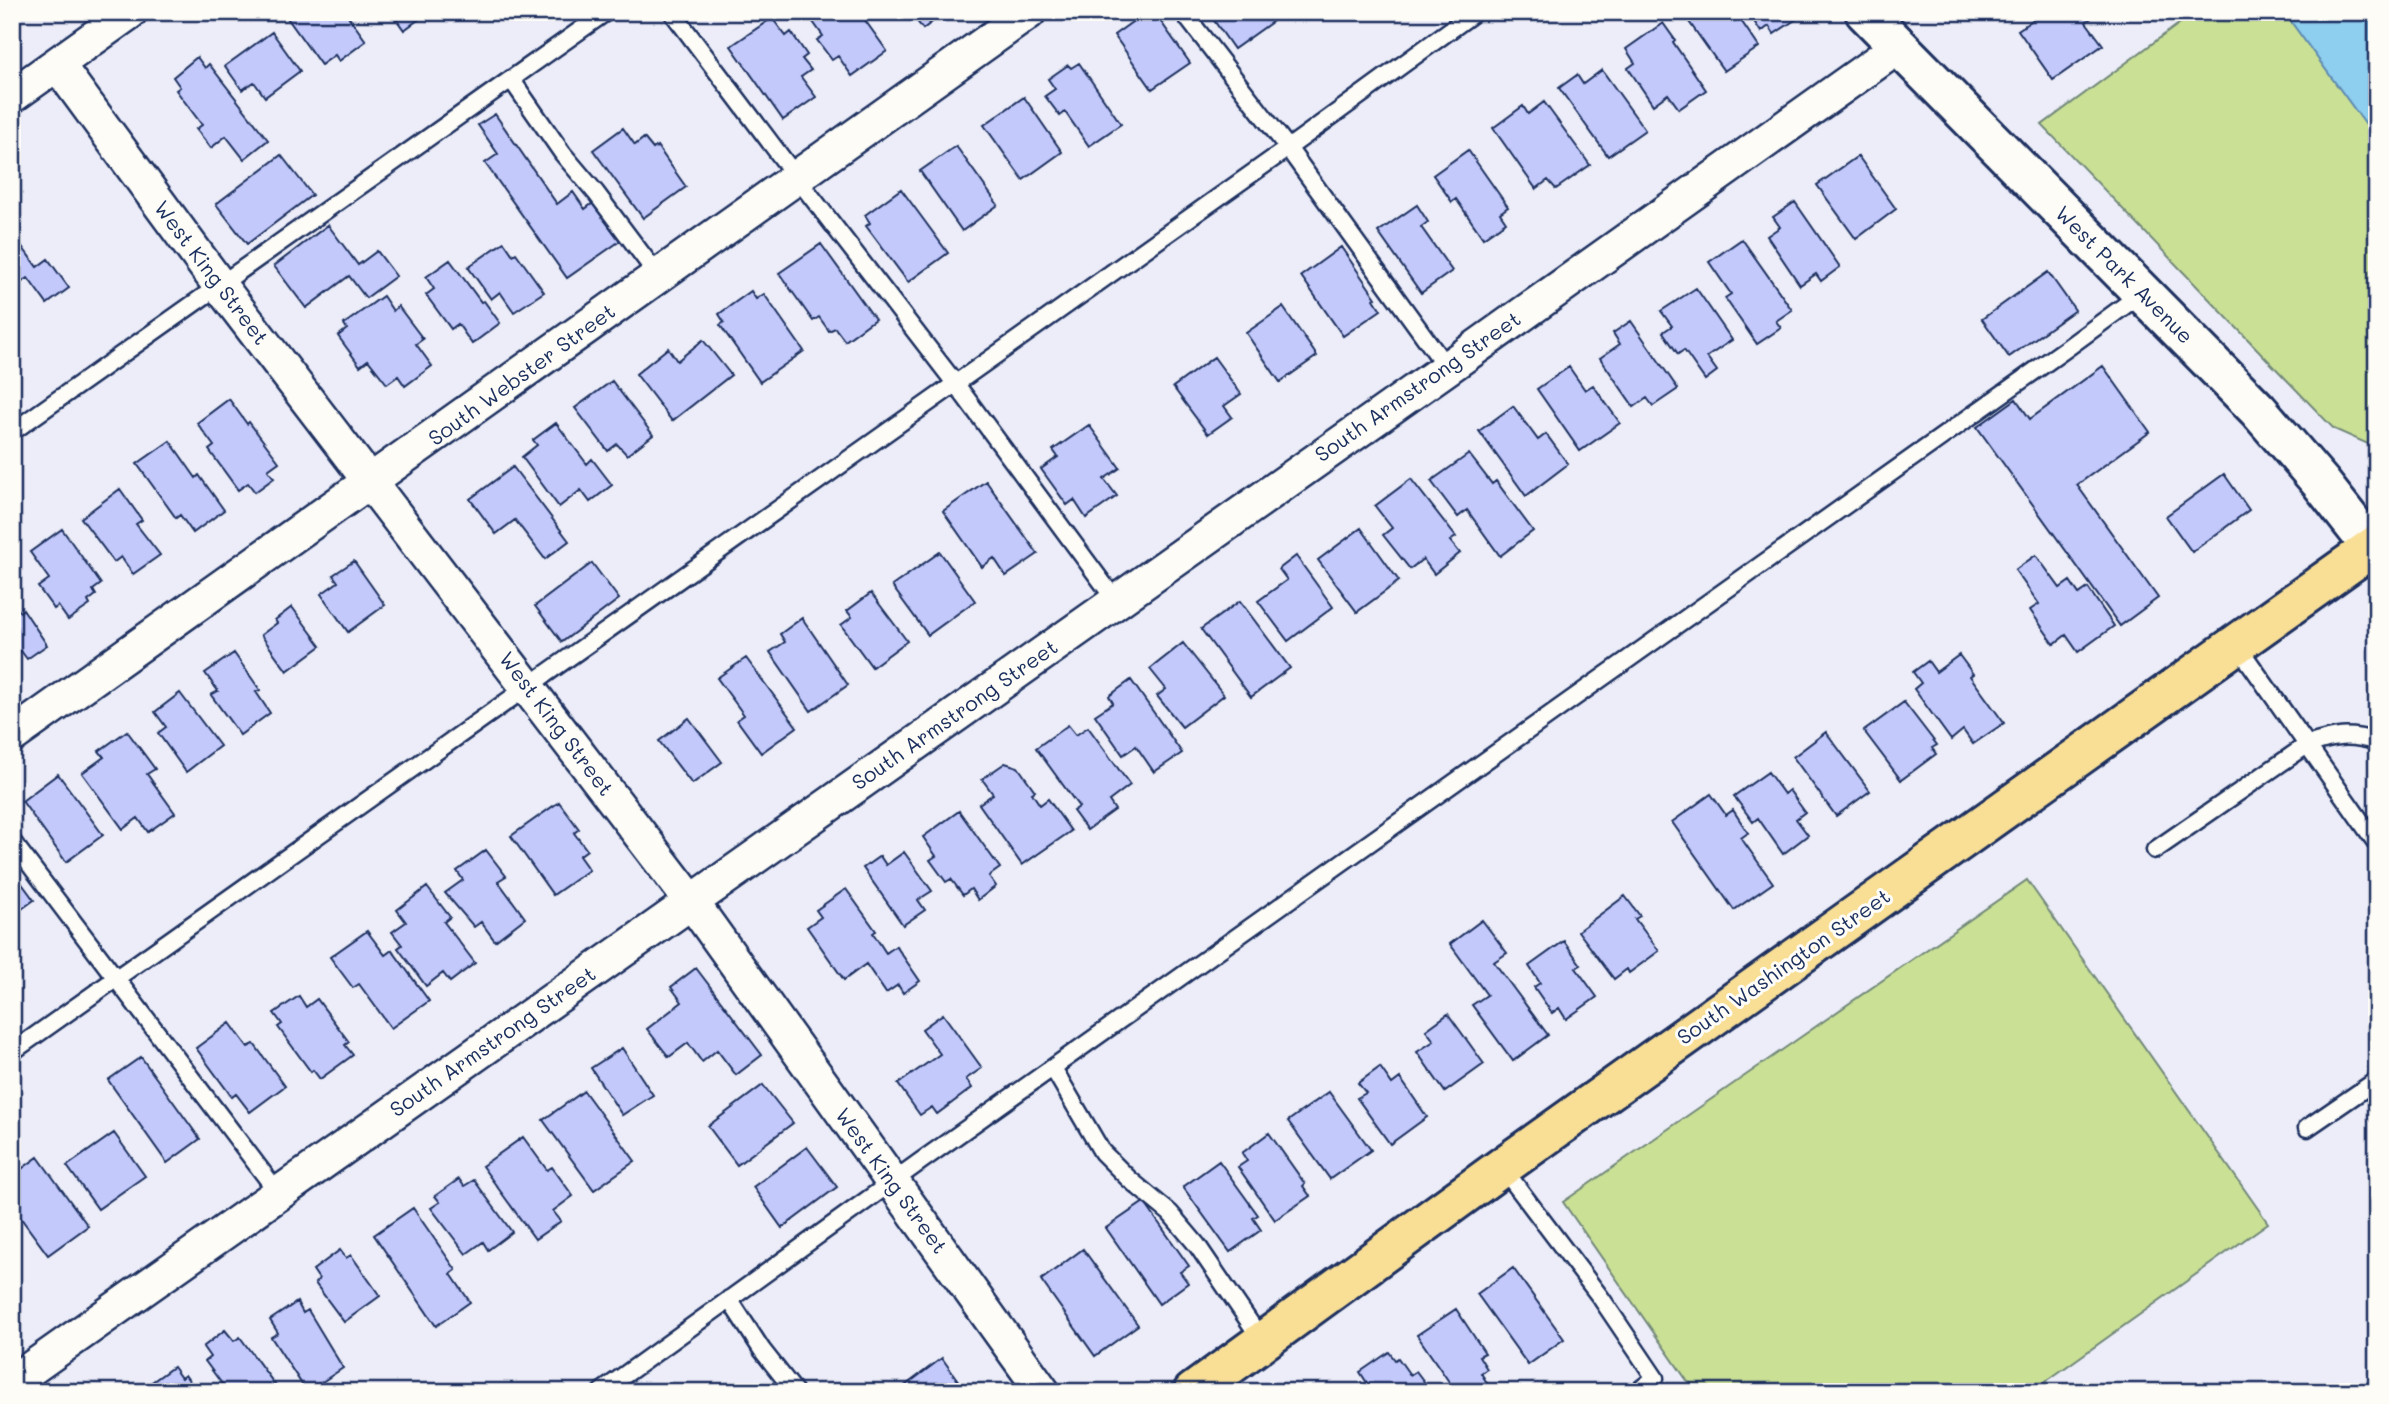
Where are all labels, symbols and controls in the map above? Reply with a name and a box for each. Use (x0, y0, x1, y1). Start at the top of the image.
street label: West King Street (149, 194, 275, 350)
street label: West Park Avenue (2050, 199, 2200, 349)
street label: South Webster Street (422, 297, 620, 451)
street label: South Armstrong Street (1309, 304, 1525, 467)
street label: South Armstrong Street (846, 632, 1062, 795)
street label: West King Street (494, 645, 620, 801)
street label: South Washington Street (1671, 882, 1895, 1050)
street label: South Armstrong Street (384, 959, 600, 1122)
street label: West King Street (830, 1102, 954, 1259)

